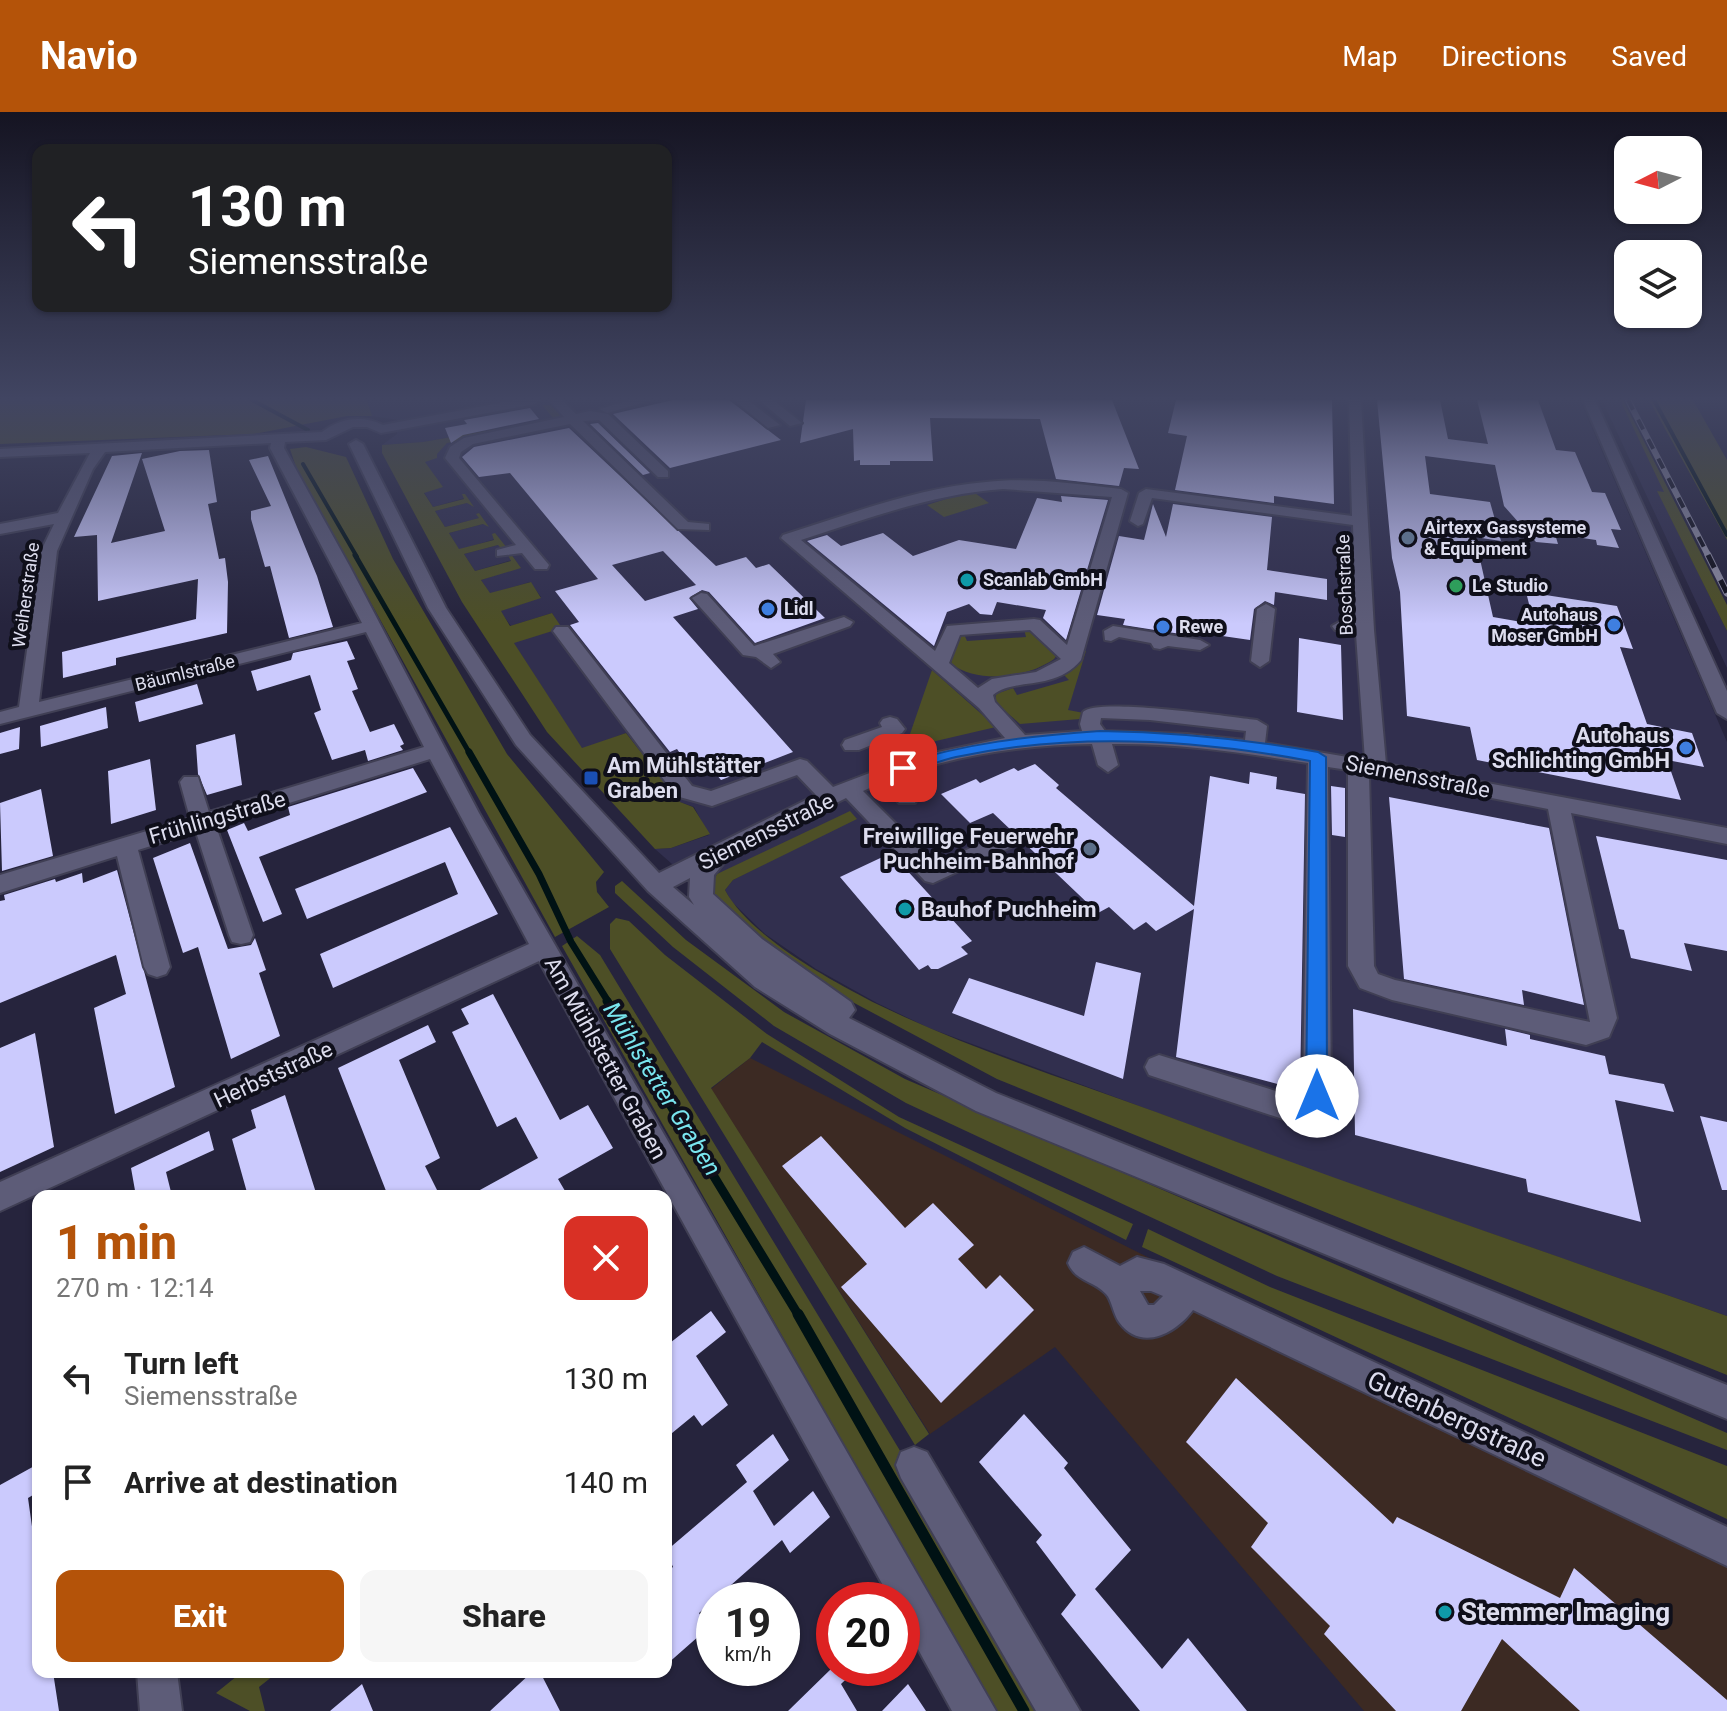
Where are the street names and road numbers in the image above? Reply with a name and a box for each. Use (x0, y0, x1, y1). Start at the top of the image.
street label: Boschstraße (1332, 534, 1357, 636)
street label: Weiherstraße (8, 541, 43, 649)
street label: Bäumlstraße (133, 650, 237, 695)
street label: Siemensstraße (1343, 750, 1492, 803)
street label: Frühlingstraße (146, 786, 288, 849)
street label: Siemensstraße (695, 788, 838, 875)
street label: Am Mühlstetter Graben (539, 952, 673, 1164)
street label: Herbststraße (210, 1036, 337, 1113)
street label: Gutenbergstraße (1363, 1364, 1551, 1474)

